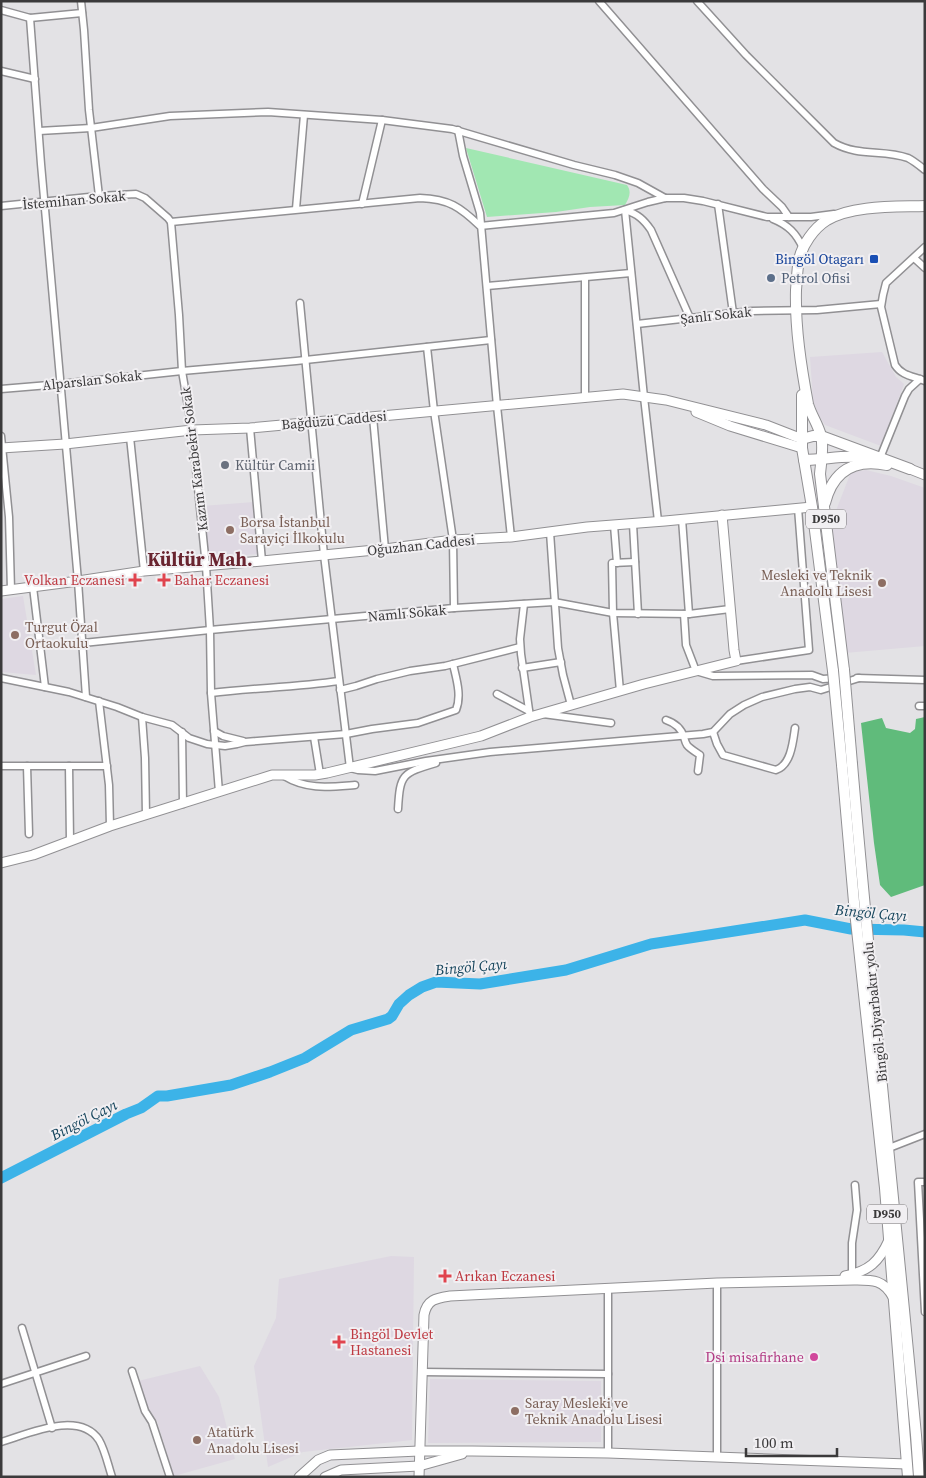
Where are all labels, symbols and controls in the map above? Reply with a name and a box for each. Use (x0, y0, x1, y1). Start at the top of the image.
street label: İstemihan Sokak (21, 185, 127, 214)
place label: Bingöl Otagarı (775, 249, 864, 269)
marker: Bingöl Otagarı (868, 253, 880, 265)
place label: Petrol Ofisi (781, 268, 850, 288)
marker: Petrol Ofisi (765, 272, 777, 284)
street label: Şanlı Sokak (679, 301, 753, 329)
street label: Alparslan Sokak (41, 365, 143, 395)
street label: Kazım Karabekir Sokak (175, 385, 213, 532)
street label: Bağdüzü Caddesi (280, 405, 388, 435)
place label: Kültür Camii (235, 455, 315, 475)
marker: Kültür Camii (219, 459, 231, 471)
road number: D950 (806, 509, 846, 528)
place label: Borsa İstanbul Sarayiçi İlkokulu (240, 512, 345, 548)
marker: Borsa İstanbul Sarayiçi İlkokulu (224, 524, 236, 536)
street label: Oğuzhan Caddesi (366, 529, 476, 561)
district label: Kültür Mah. (147, 546, 253, 572)
place label: Mesleki ve Teknik Anadolu Lisesi (761, 565, 872, 601)
place label: Volkan Eczanesi (24, 570, 125, 590)
place label: Bahar Eczanesi (174, 570, 269, 590)
marker: Volkan Eczanesi (129, 574, 141, 586)
marker: Bahar Eczanesi (158, 574, 170, 586)
marker: Mesleki ve Teknik Anadolu Lisesi (876, 577, 888, 589)
street label: Namlı Sokak (367, 600, 447, 626)
place label: Turgut Özal Ortaokulu (25, 617, 98, 653)
marker: Turgut Özal Ortaokulu (9, 629, 21, 641)
water label: Bingöl Çayı (833, 899, 908, 926)
street label: Bingöl-Diyarbakır yolu (858, 941, 892, 1083)
water label: Bingöl Çayı (433, 953, 508, 980)
water label: Bingöl Çayı (46, 1094, 121, 1146)
road number: D950 (867, 1204, 907, 1224)
place label: Arıkan Eczanesi (455, 1266, 555, 1286)
marker: Arıkan Eczanesi (439, 1270, 451, 1282)
place label: Bingöl Devlet Hastanesi (350, 1324, 434, 1360)
marker: Bingöl Devlet Hastanesi (332, 1335, 346, 1349)
place label: Dsi misafirhane (705, 1347, 804, 1367)
marker: Dsi misafirhane (808, 1351, 820, 1363)
place label: Saray Mesleki ve Teknik Anadolu Lisesi (525, 1393, 663, 1429)
marker: Saray Mesleki ve Teknik Anadolu Lisesi (509, 1405, 521, 1417)
place label: Atatürk Anadolu Lisesi (207, 1422, 299, 1458)
scale bar (746, 1426, 837, 1458)
text: 100 m (754, 1432, 794, 1453)
marker: Atatürk Anadolu Lisesi (191, 1434, 203, 1446)

